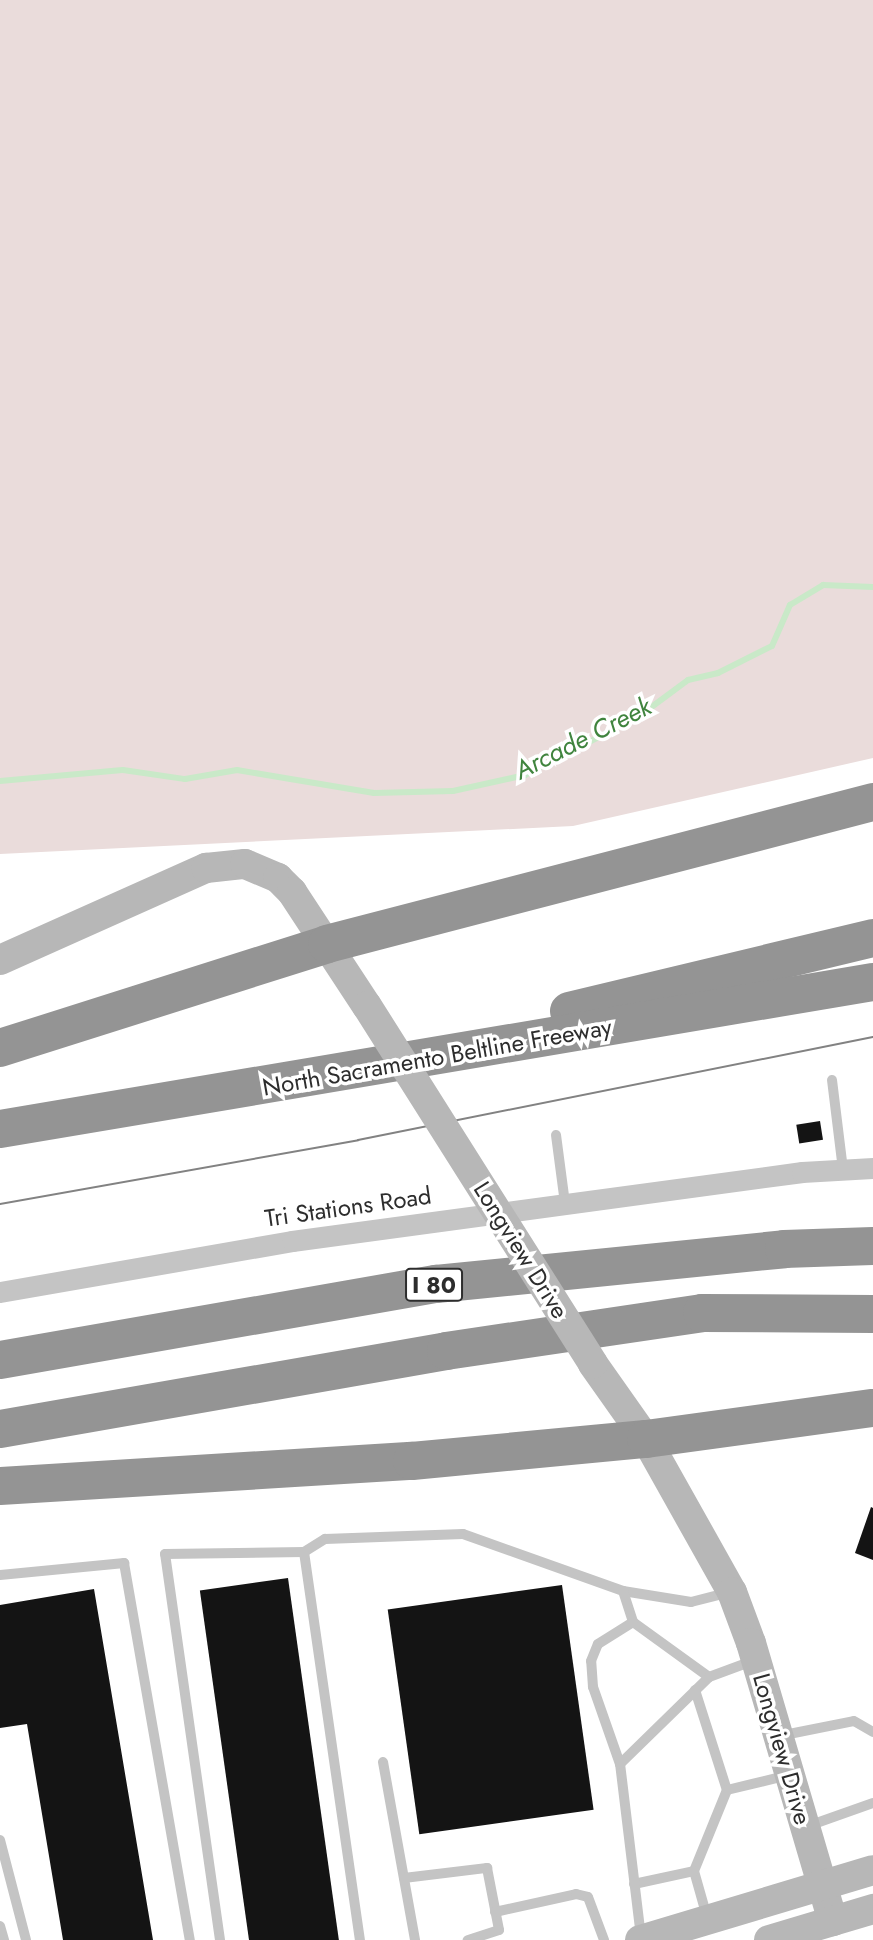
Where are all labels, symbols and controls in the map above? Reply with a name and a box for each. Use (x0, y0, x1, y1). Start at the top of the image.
water label: Arcade Creek (509, 691, 657, 787)
street label: North Sacramento Beltline Freeway (260, 1012, 614, 1102)
street label: Longview Drive (467, 1176, 575, 1324)
street label: Tri Stations Road (263, 1181, 433, 1233)
road number: I 80 (404, 1266, 464, 1304)
street label: Longview Drive (747, 1670, 817, 1828)

